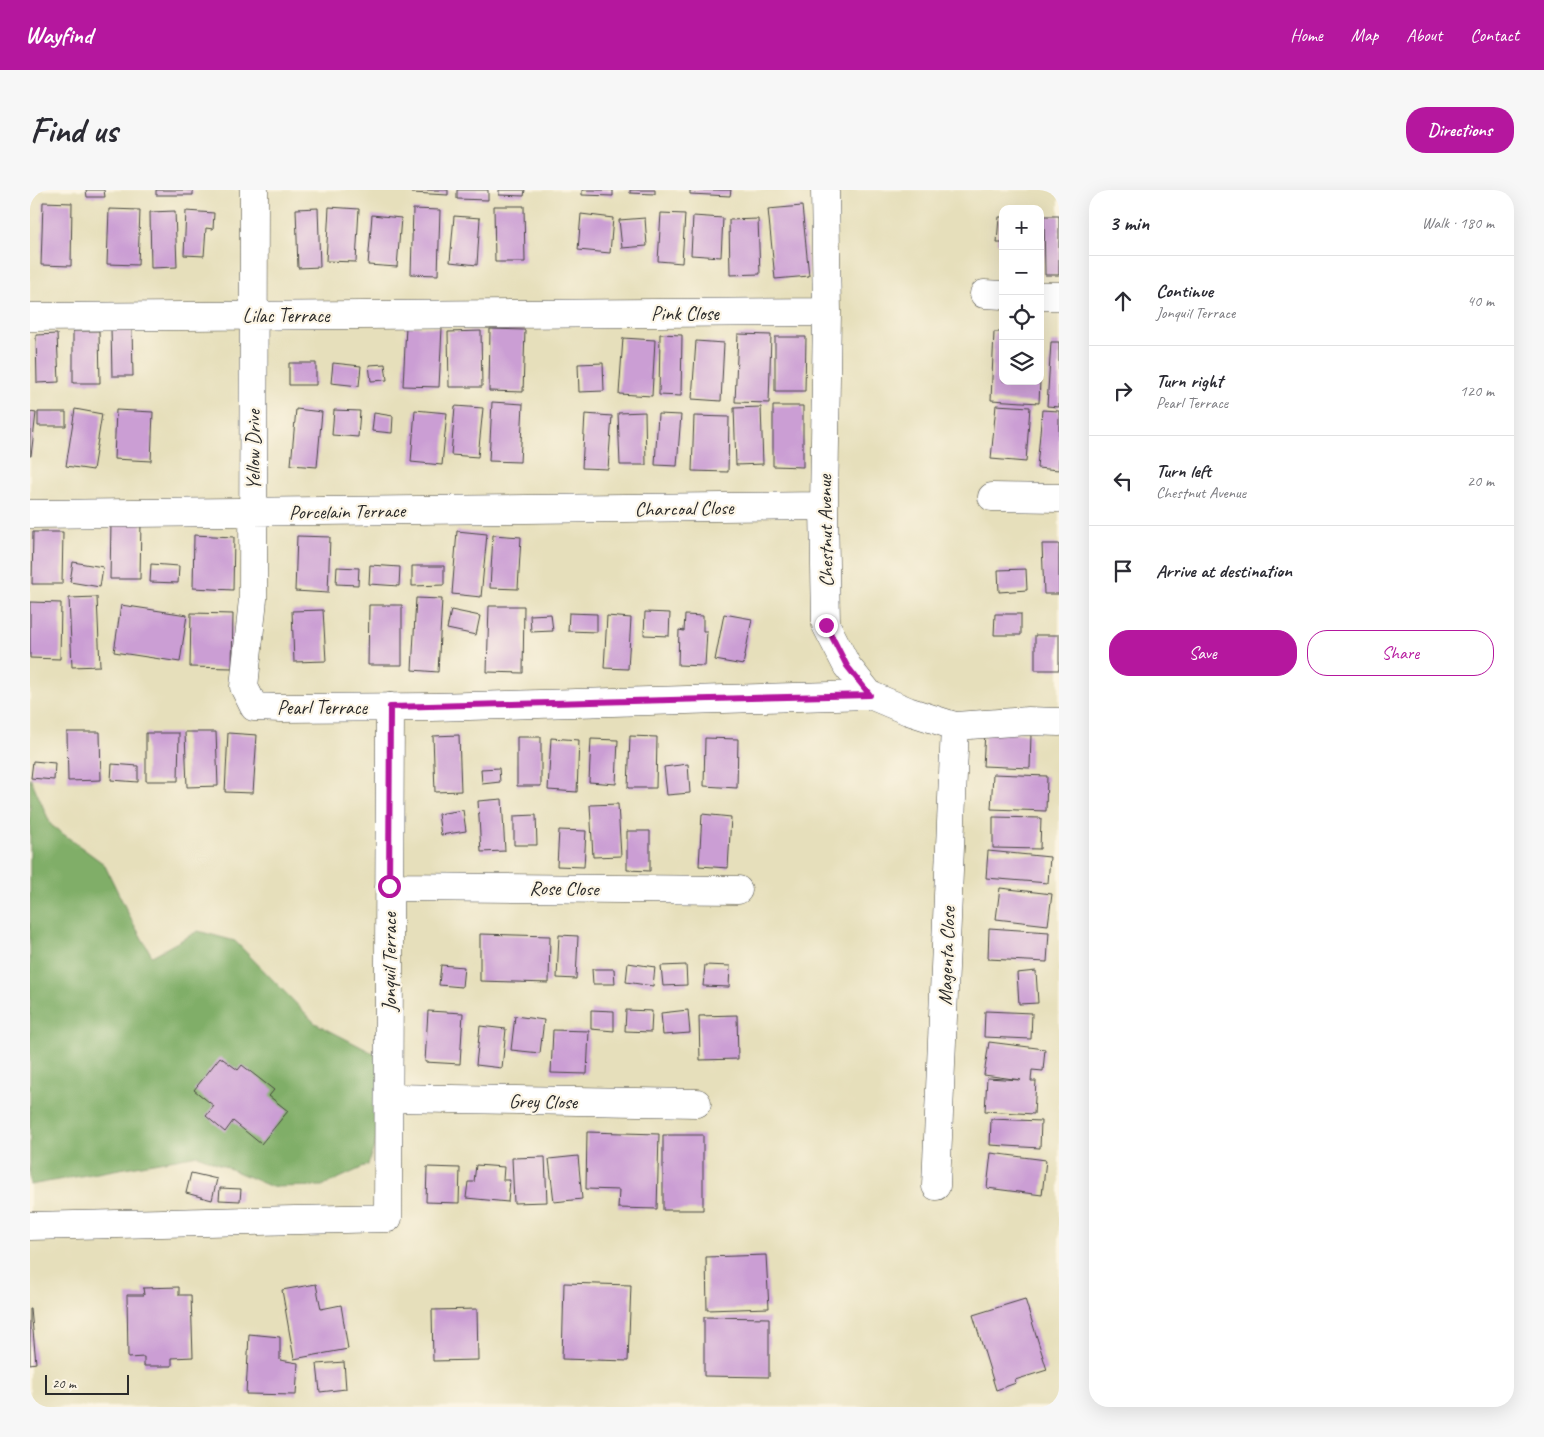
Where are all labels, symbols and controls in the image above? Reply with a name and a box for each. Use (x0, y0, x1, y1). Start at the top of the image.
text: Wayfind (25, 20, 92, 50)
text: Home (1290, 24, 1323, 46)
text: Map (1351, 24, 1378, 46)
text: About (1406, 24, 1442, 46)
text: Contact (1470, 24, 1519, 46)
button: Directions (1406, 107, 1514, 153)
text: Find us (30, 108, 117, 153)
map controls (999, 205, 1044, 385)
button: + (999, 205, 1044, 250)
text: 3 min (1109, 210, 1149, 236)
text: Walk · 180 m (1422, 213, 1494, 233)
button: − (999, 250, 1044, 295)
text: Continue (1156, 279, 1213, 303)
icon: ahead (1109, 287, 1137, 315)
text: 40 m (1467, 291, 1494, 311)
button: locate (999, 295, 1044, 340)
street label: Pink Close (651, 301, 720, 326)
street label: Lilac Terrace (243, 303, 331, 328)
text: Jonquil Terrace (1156, 303, 1235, 323)
button: layers (999, 340, 1044, 385)
text: Turn right (1156, 369, 1223, 393)
icon: right (1109, 377, 1137, 405)
text: 120 m (1460, 381, 1494, 401)
text: Pearl Terrace (1156, 393, 1228, 413)
street label: Yellow Drive (241, 408, 266, 490)
text: Turn left (1156, 459, 1211, 483)
icon: left (1109, 467, 1137, 495)
text: 20 m (1467, 471, 1494, 491)
street label: Chestnut Avenue (812, 473, 839, 587)
text: Chestnut Avenue (1156, 483, 1246, 503)
street label: Charcoal Close (634, 495, 735, 522)
street label: Porcelain Terrace (289, 498, 407, 525)
icon: arrive (1109, 557, 1137, 585)
text: Arrive at destination (1156, 559, 1292, 583)
route end (815, 614, 838, 637)
button: Save (1109, 630, 1297, 676)
button: Share (1307, 630, 1494, 676)
street label: Pearl Terrace (277, 695, 369, 720)
route start (378, 875, 401, 898)
street label: Rose Close (529, 875, 600, 902)
street label: Magenta Close (932, 905, 961, 1006)
street label: Jonquil Terrace (377, 911, 402, 1013)
street label: Grey Close (509, 1088, 579, 1115)
scale bar (45, 1372, 129, 1395)
text: 20 m (52, 1375, 76, 1392)

